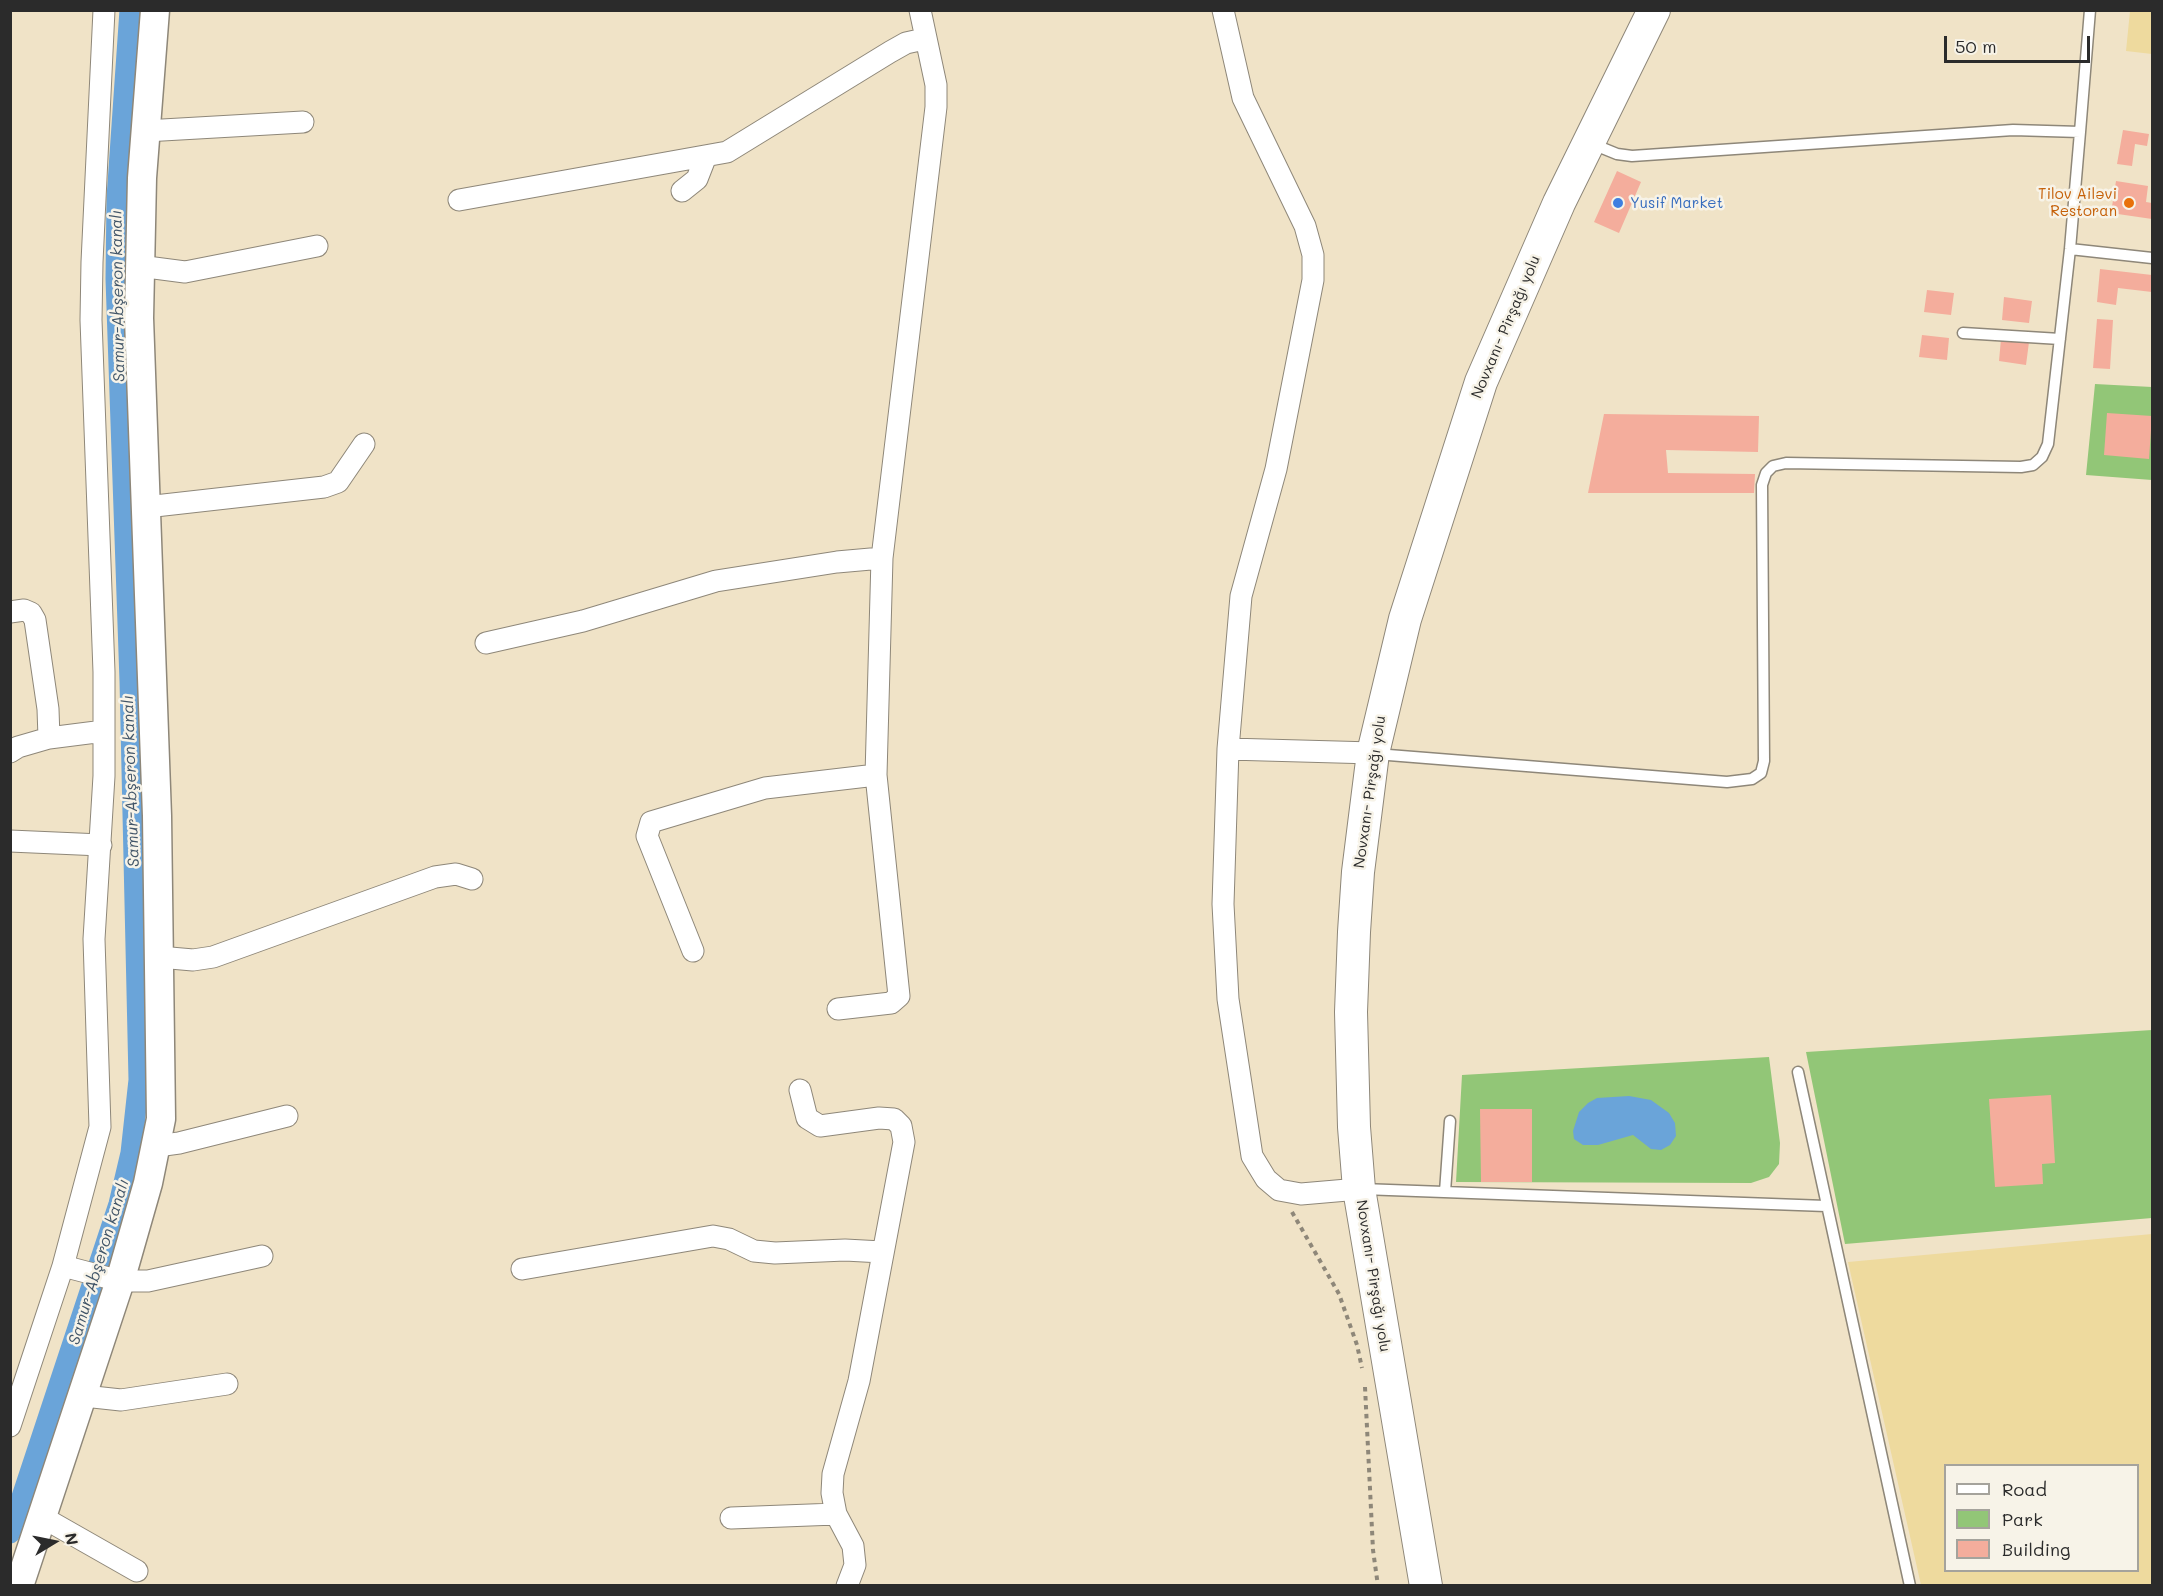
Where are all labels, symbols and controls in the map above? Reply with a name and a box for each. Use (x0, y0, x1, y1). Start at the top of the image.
scale bar (1947, 24, 2092, 62)
text: 50 m (1955, 34, 1997, 58)
place label: Tilov Ailəvi Restoran (2038, 185, 2117, 220)
place label: Yusif Market (1630, 194, 1723, 212)
marker: Yusif Market (1611, 196, 1625, 210)
marker: Tilov Ailəvi Restoran (2122, 196, 2136, 210)
water label: Samur-Abşeron kanalı (107, 210, 129, 382)
street label: Novxanı- Pirşağı yolu (1468, 253, 1544, 401)
water label: Samur-Abşeron kanalı (118, 695, 144, 867)
street label: Novxanı- Pirşağı yolu (1350, 715, 1390, 869)
water label: Samur-Abşeron kanalı (65, 1177, 133, 1347)
street label: Novxanı- Pirşağı yolu (1352, 1199, 1394, 1353)
legend (1944, 1464, 2139, 1572)
text: Road (2002, 1477, 2047, 1501)
text: Park (2002, 1507, 2043, 1531)
north arrow (24, 1512, 84, 1572)
text: N (61, 1531, 84, 1547)
text: Building (2002, 1537, 2070, 1561)

